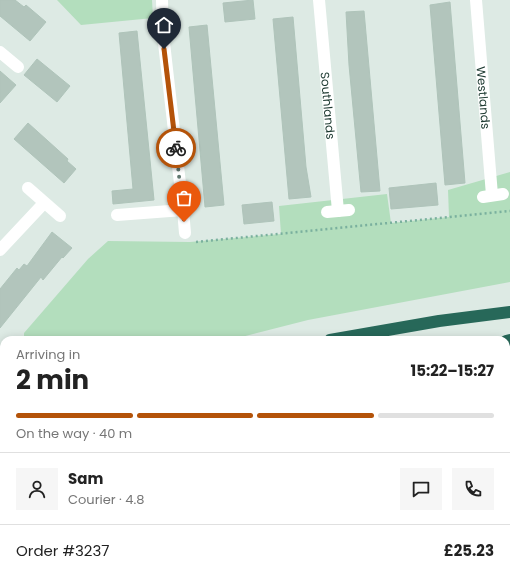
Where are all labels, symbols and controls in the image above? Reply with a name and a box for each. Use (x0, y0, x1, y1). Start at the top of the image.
pin (147, 8, 181, 49)
icon: home (153, 14, 175, 36)
street label: Westlands (473, 66, 495, 130)
street label: Southlands (317, 71, 340, 140)
courier (156, 128, 196, 168)
icon: bike (165, 137, 187, 159)
pin (167, 181, 201, 222)
icon: bag (173, 187, 195, 209)
text: Arriving in (16, 345, 80, 364)
text: 15:22–15:27 (411, 360, 494, 381)
text: 2 min (16, 362, 89, 398)
text: On the way · 40 m (16, 424, 132, 443)
button: person (16, 468, 58, 510)
text: Sam (68, 468, 103, 489)
button: chat (400, 468, 442, 510)
button: phone (452, 468, 494, 510)
text: Courier · 4.8 (68, 490, 144, 509)
text: Order #3237 (16, 540, 110, 561)
text: £25.23 (444, 540, 494, 561)

